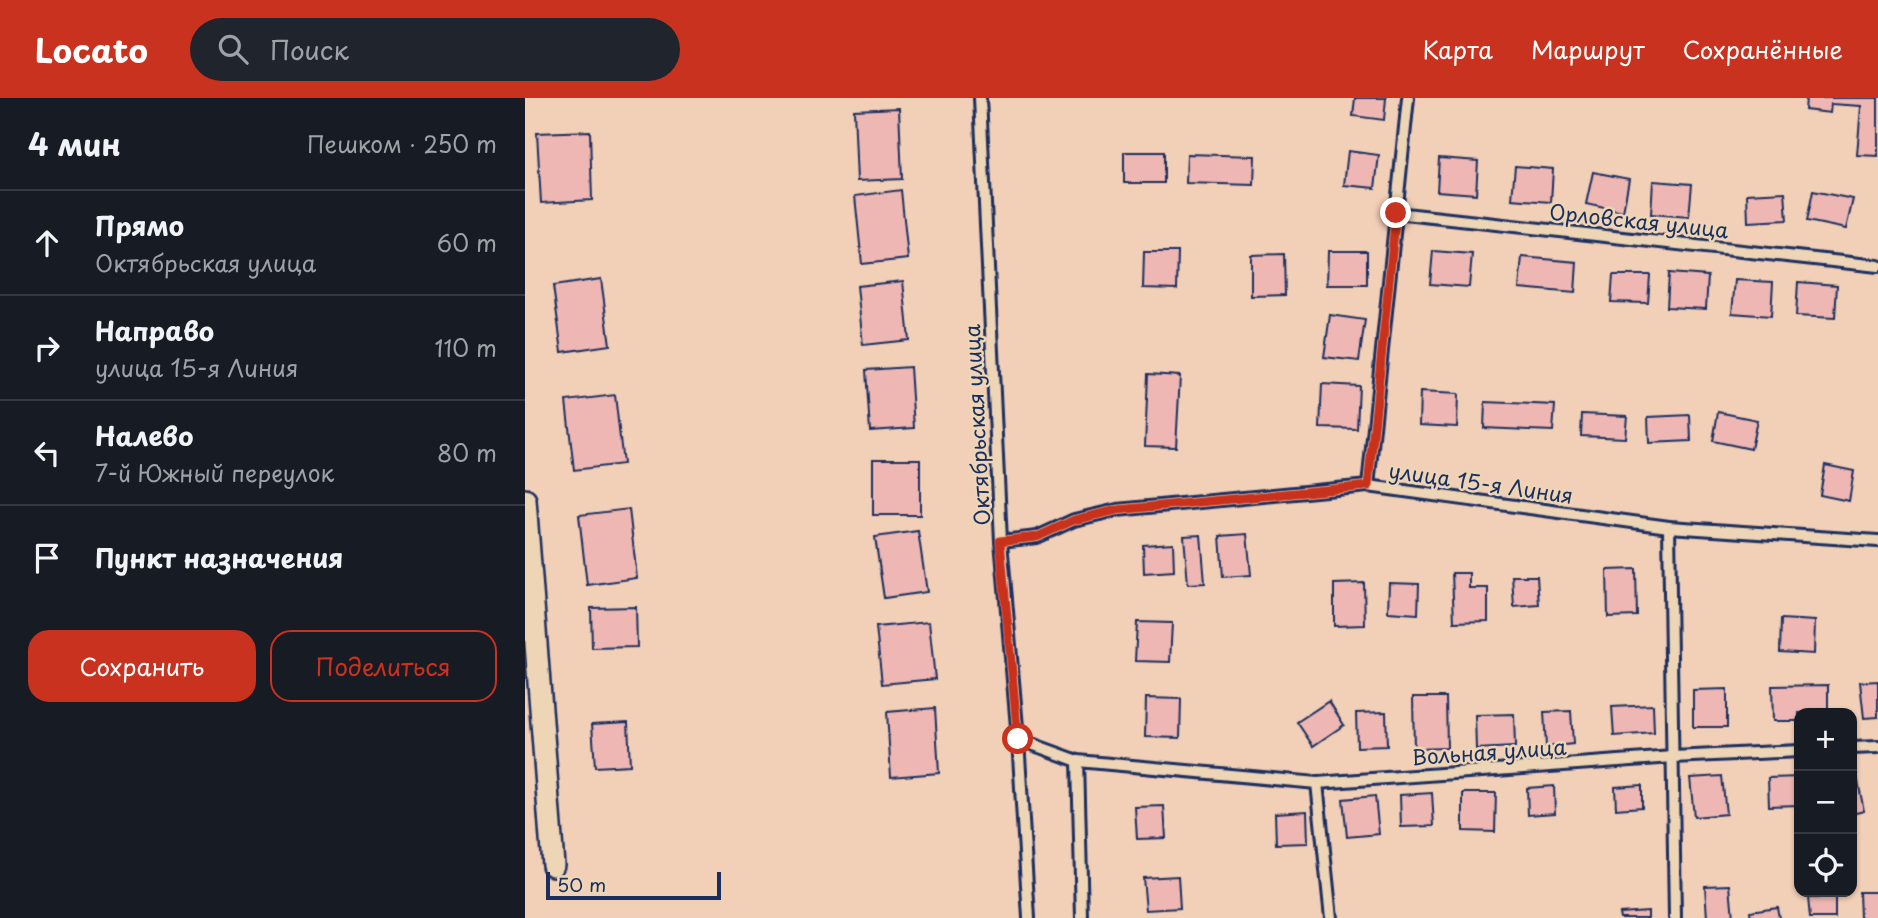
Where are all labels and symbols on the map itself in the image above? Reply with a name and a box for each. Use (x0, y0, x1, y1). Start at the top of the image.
street label: Орловская улица (1548, 195, 1731, 245)
route end (1380, 197, 1411, 228)
street label: Октябрьская улица (955, 323, 997, 527)
street label: улица 15-я Линия (1387, 453, 1575, 511)
route start (1002, 723, 1033, 754)
street label: Вольная улица (1411, 730, 1568, 772)
scale bar (546, 869, 721, 901)

